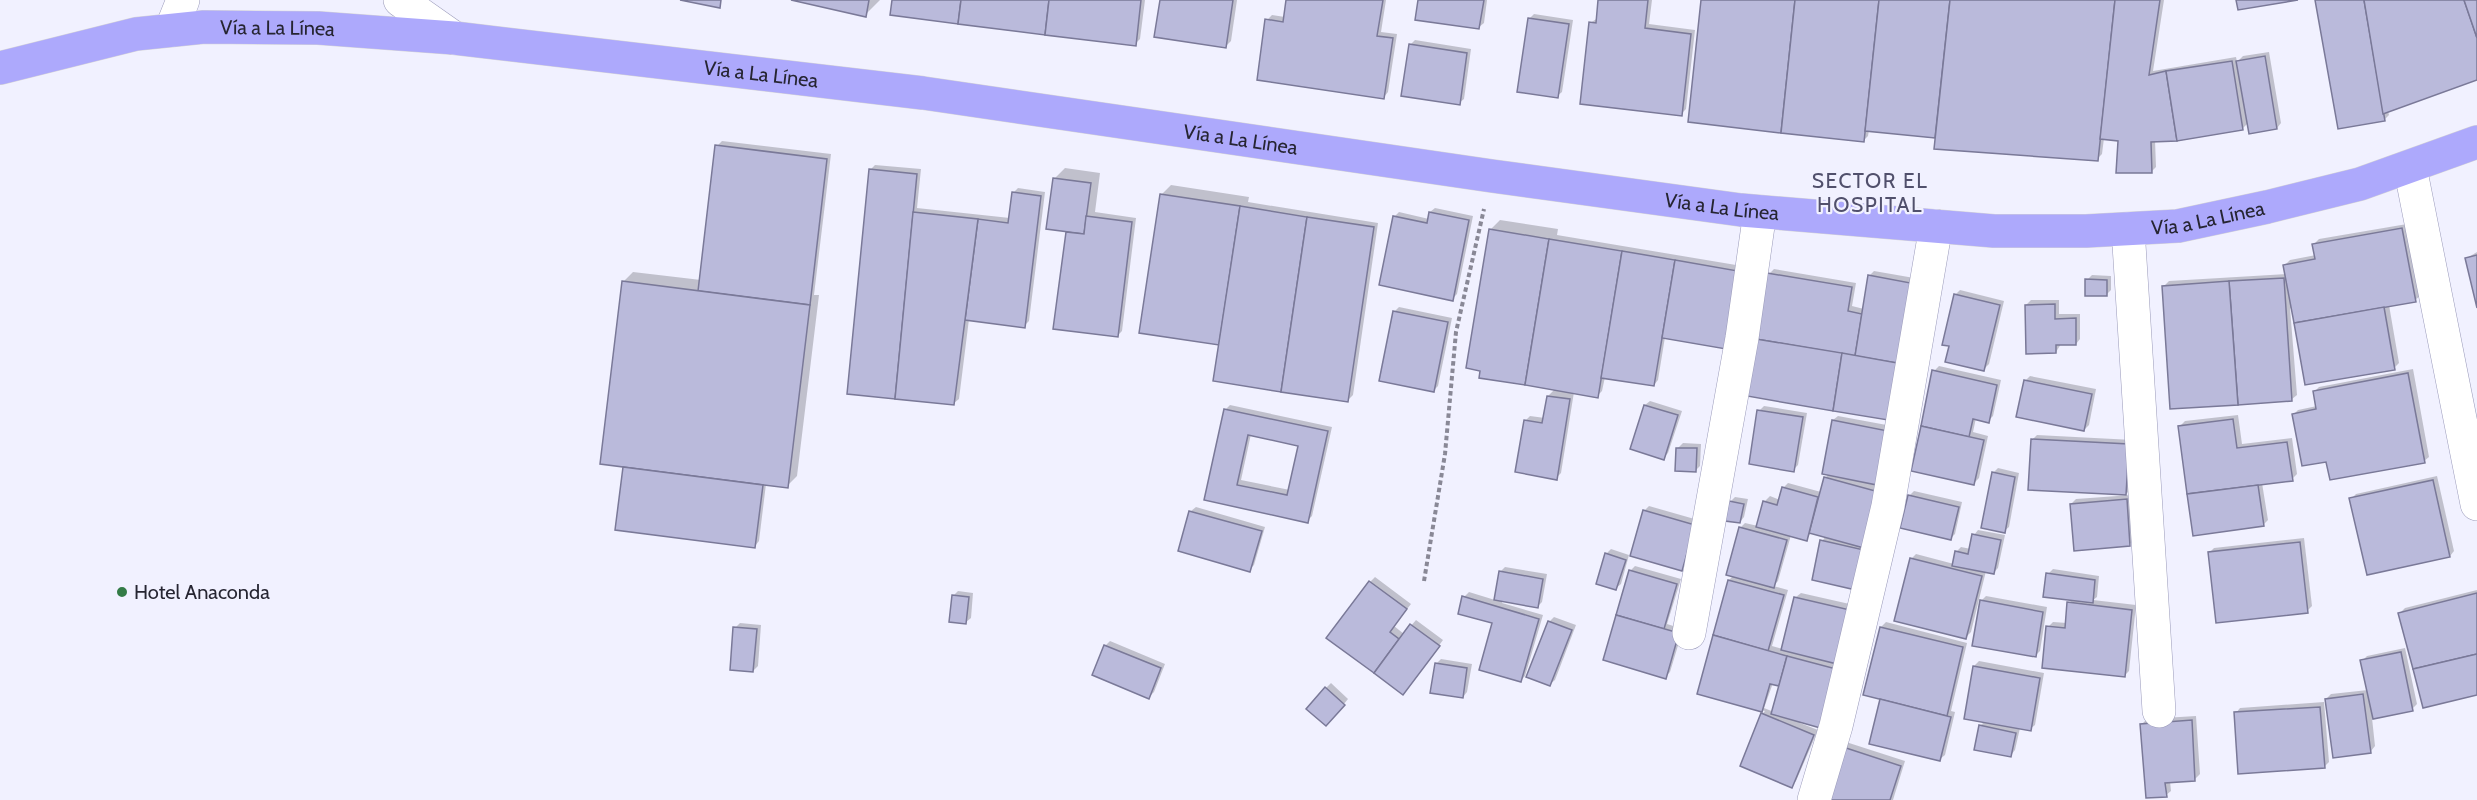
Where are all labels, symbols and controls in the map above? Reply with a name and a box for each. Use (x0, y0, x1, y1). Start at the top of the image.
street label: Vía a La Línea (220, 15, 336, 41)
street label: Vía a La Línea (702, 55, 820, 93)
street label: Vía a La Línea (1182, 119, 1300, 160)
district label: SECTOR EL HOSPITAL (1812, 168, 1928, 217)
street label: Vía a La Línea (1663, 188, 1780, 225)
street label: Vía a La Línea (2150, 196, 2267, 239)
place label: Hotel Anaconda (134, 580, 270, 604)
marker: Hotel Anaconda (115, 585, 129, 599)

